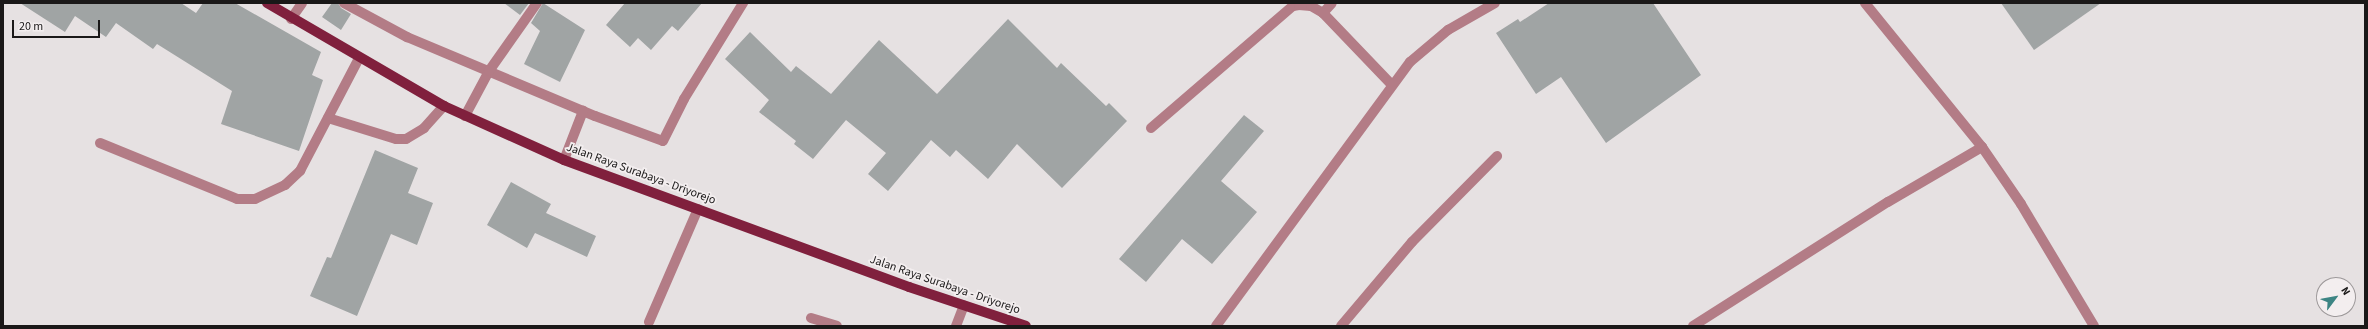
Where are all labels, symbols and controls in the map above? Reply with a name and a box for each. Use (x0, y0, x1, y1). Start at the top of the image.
scale bar (14, 12, 102, 38)
text: 20 m (19, 18, 43, 35)
street label: Jalan Raya Surabaya - Driyorejo (564, 140, 718, 208)
street label: Jalan Raya Surabaya - Driyorejo (868, 252, 1022, 318)
north arrow (2316, 277, 2356, 317)
text: N (2337, 284, 2354, 298)

